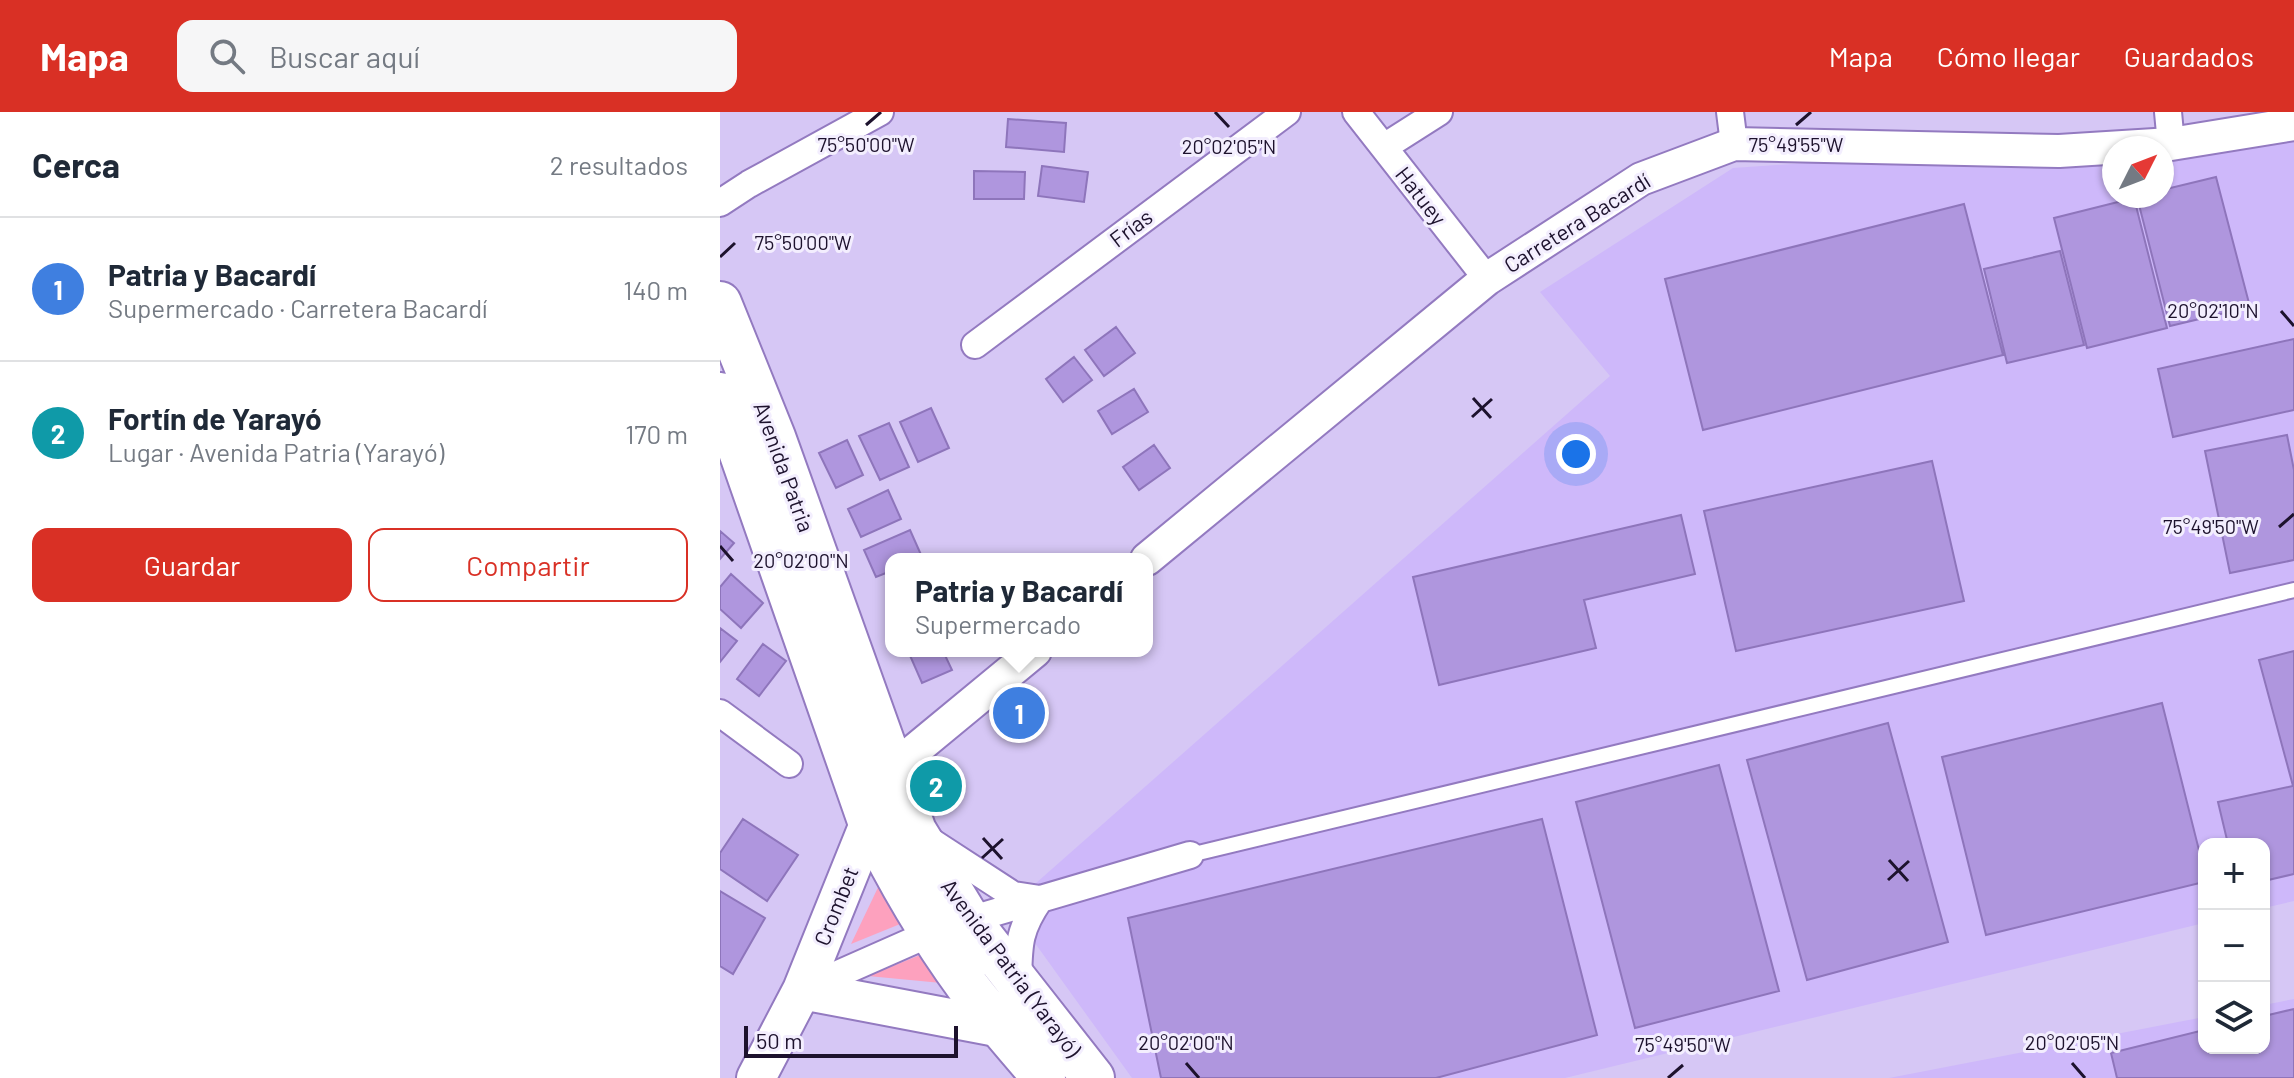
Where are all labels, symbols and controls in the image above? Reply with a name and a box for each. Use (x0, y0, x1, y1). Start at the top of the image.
search box (177, 20, 737, 92)
text: Mapa (40, 33, 129, 79)
icon: search (205, 34, 249, 78)
text: Buscar aquí (269, 38, 420, 74)
text: Mapa (1829, 39, 1893, 73)
text: Cómo llegar (1937, 39, 2080, 73)
text: Guardados (2124, 39, 2254, 73)
text: 75°50'00"W (818, 132, 915, 156)
text: 75°49'55"W (1749, 132, 1844, 156)
text: 20°02'05"N (1182, 134, 1276, 158)
north arrow (2102, 136, 2174, 208)
text: Cerca (32, 144, 120, 185)
text: 2 resultados (550, 149, 688, 180)
street label: Hatuey (1391, 161, 1453, 230)
street label: Carretera Bacardí (1499, 167, 1654, 277)
street label: Frías (1104, 203, 1157, 252)
text: 75°50'00"W (755, 230, 852, 254)
text: Patria y Bacardí (108, 256, 316, 292)
text: 1 (53, 274, 63, 305)
text: 140 m (623, 274, 688, 305)
text: Supermercado · Carretera Bacardí (108, 292, 488, 323)
text: 20°02'10"N (2167, 298, 2259, 322)
street label: Avenida Patria (749, 398, 821, 535)
text: Fortín de Yarayó (108, 400, 321, 436)
text: 2 (51, 418, 65, 449)
text: 170 m (625, 418, 688, 449)
your location (1556, 434, 1596, 474)
text: Lugar · Avenida Patria (Yarayó) (108, 436, 444, 467)
text: 75°49'50"W (2163, 514, 2259, 538)
button: Guardar (32, 528, 352, 602)
button: Compartir (368, 528, 688, 602)
text: 20°02'00"N (753, 548, 849, 572)
popup (885, 553, 1153, 657)
text: Patria y Bacardí (915, 572, 1123, 608)
text: Supermercado (915, 608, 1081, 639)
pin: 1 (993, 683, 1045, 743)
pin: 2 (910, 756, 962, 816)
map controls (2198, 838, 2270, 1054)
button: + (2198, 838, 2270, 910)
street label: Crombet (807, 862, 863, 949)
street label: Avenida Patria (Yarayó) (936, 873, 1087, 1062)
button: − (2198, 910, 2270, 982)
button: layers (2198, 982, 2270, 1054)
scale bar (744, 1022, 958, 1058)
text: 50 m (756, 1027, 802, 1053)
text: 20°02'00"N (1138, 1030, 1234, 1054)
text: 20°02'05"N (2025, 1030, 2119, 1054)
text: 75°49'50"W (1635, 1032, 1731, 1056)

